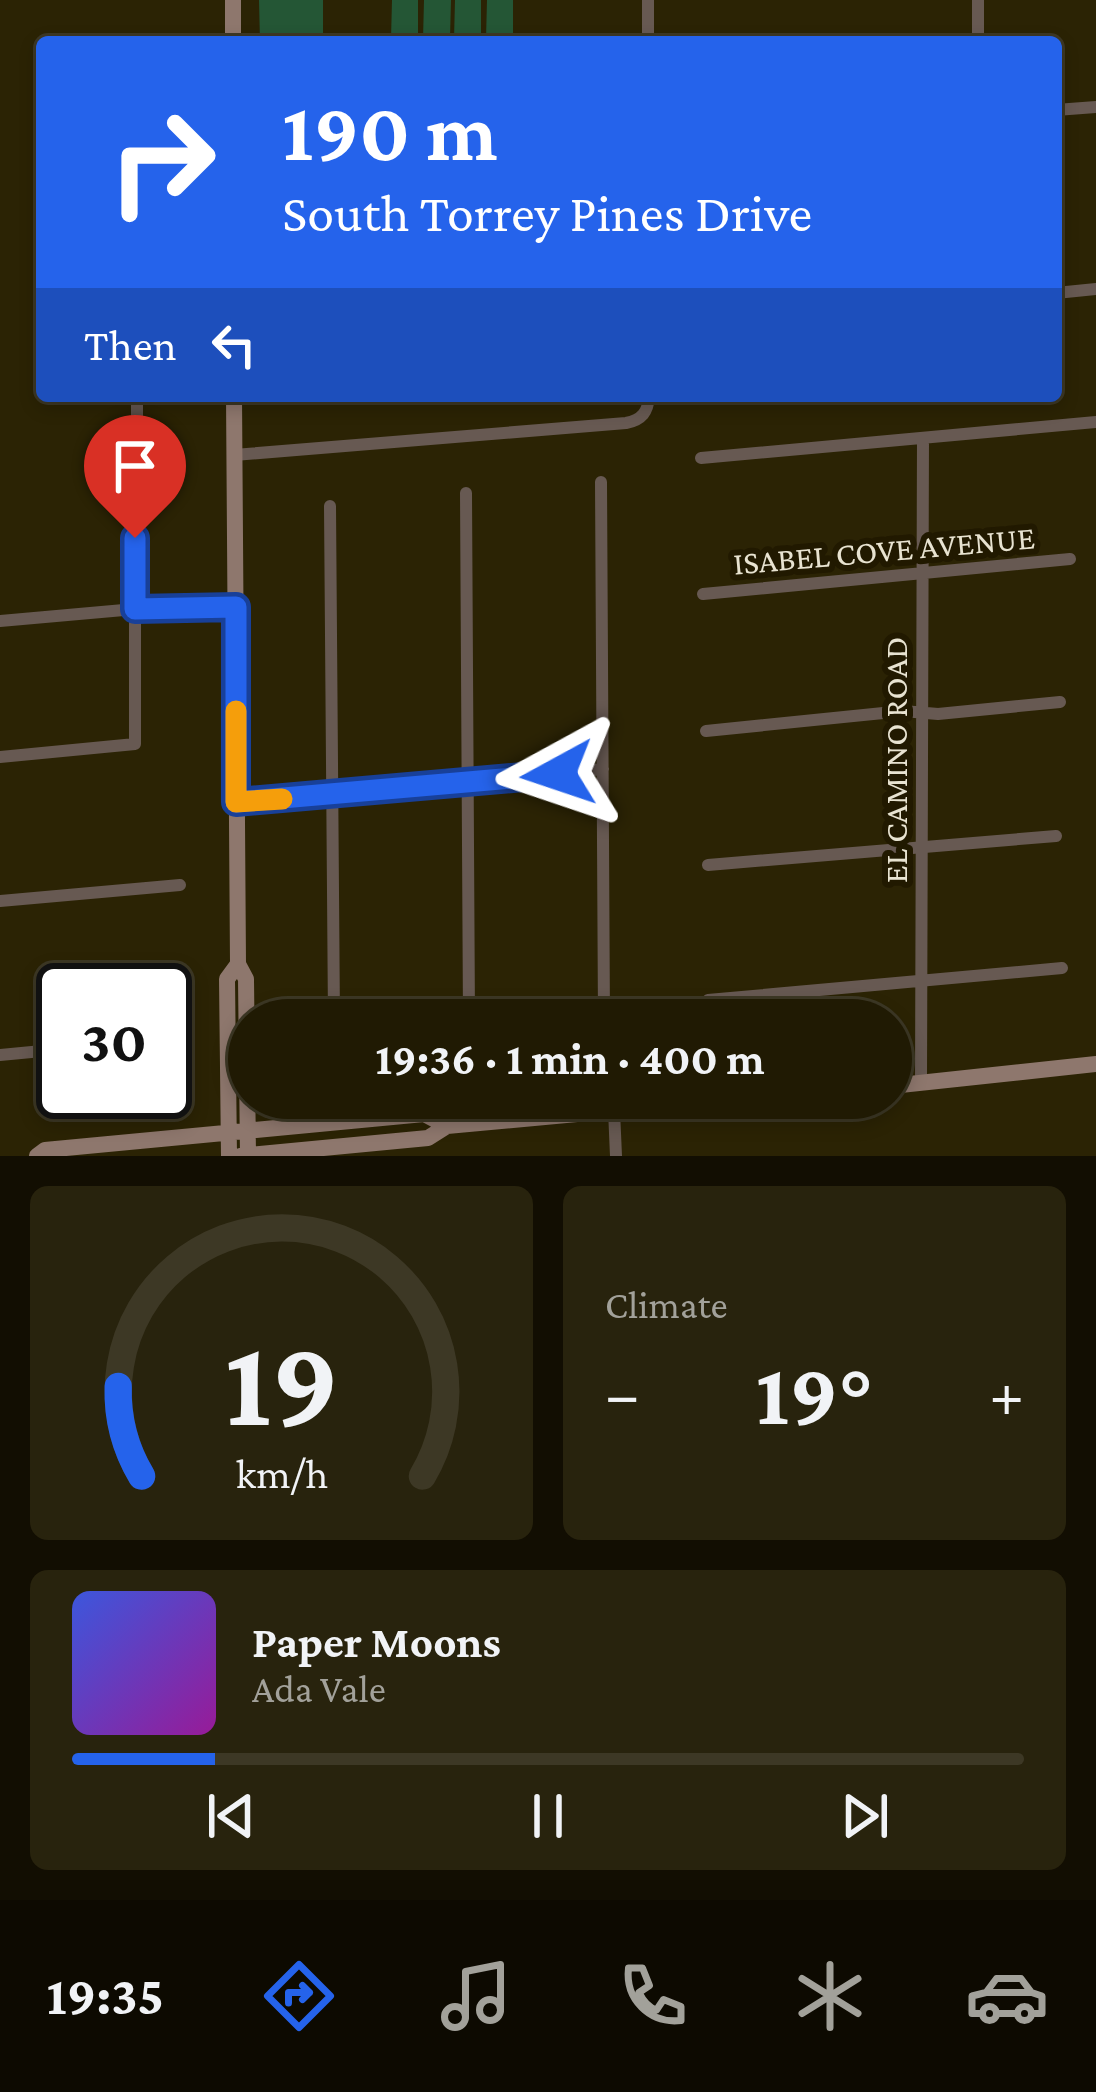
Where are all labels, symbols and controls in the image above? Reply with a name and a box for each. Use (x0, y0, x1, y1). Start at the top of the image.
icon: right (84, 84, 240, 240)
text: 190 m (282, 85, 498, 178)
text: South Torrey Pines Drive (282, 183, 812, 243)
icon: left (201, 312, 267, 378)
text: Then (84, 320, 177, 370)
pin (84, 415, 186, 538)
icon: arrive (102, 433, 168, 499)
street label: ISABEL COVE AVENUE (732, 518, 1036, 582)
street label: EL CAMINO ROAD (877, 637, 914, 883)
position arrow (495, 711, 621, 837)
speed limit sign: 30 (36, 963, 192, 1119)
text: 19:36 · 1 min · 400 m (375, 1034, 765, 1084)
text: Climate (605, 1283, 728, 1326)
text: 19 (224, 1313, 339, 1452)
text: 19° (756, 1343, 873, 1443)
text: − (605, 1357, 640, 1430)
text: + (989, 1357, 1024, 1430)
text: km/h (235, 1450, 328, 1497)
text: Paper Moons (252, 1617, 501, 1667)
text: Ada Vale (252, 1667, 386, 1710)
icon: previous (198, 1783, 264, 1849)
icon: pause (515, 1783, 581, 1849)
icon: next (832, 1783, 898, 1849)
icon: directions (257, 1954, 341, 2038)
icon: music (434, 1954, 518, 2038)
icon: phone (611, 1954, 695, 2038)
icon: climate (788, 1954, 872, 2038)
icon: car (965, 1954, 1049, 2038)
text: 19:35 (47, 1966, 164, 2026)

